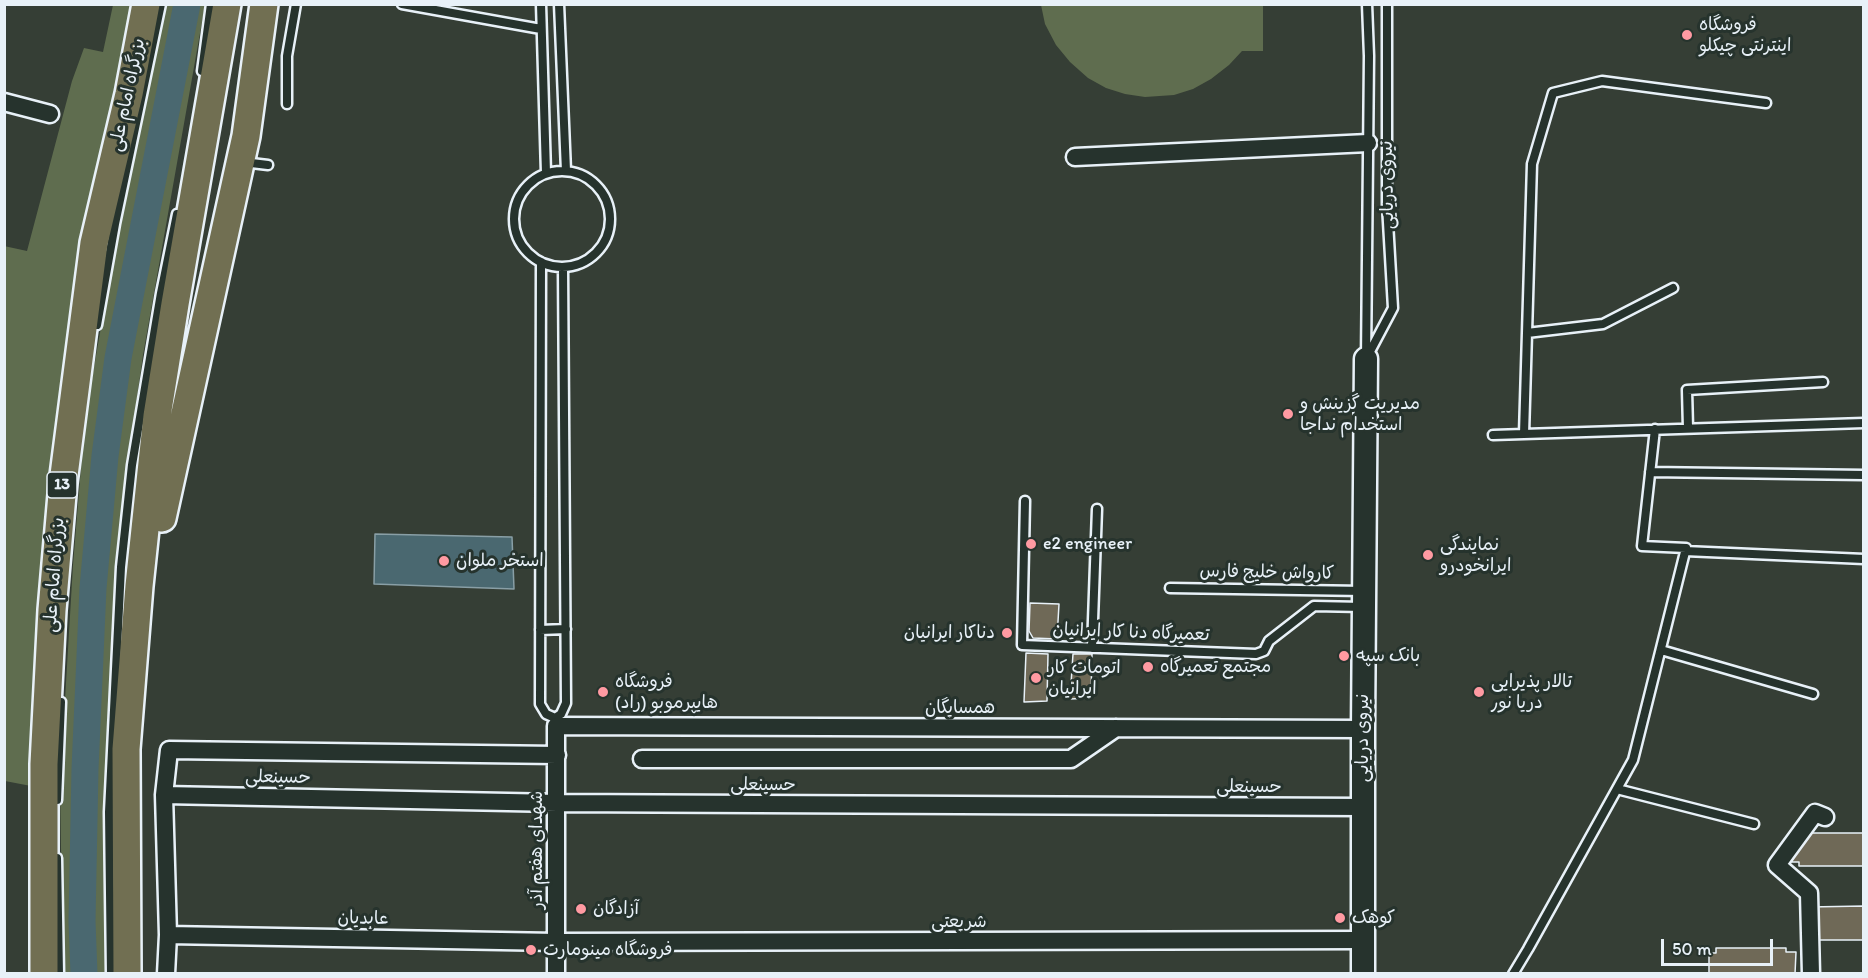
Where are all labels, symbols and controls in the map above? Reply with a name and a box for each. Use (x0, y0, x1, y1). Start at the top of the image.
place label: فروشگاه اینترنتی چیکلو (1699, 14, 1791, 57)
marker: فروشگاه اینترنتی چیکلو (1680, 28, 1694, 42)
street label: بزرگراه امام علی (105, 36, 151, 154)
street label: نیروی دریایی (1376, 140, 1400, 230)
place label: مدیریت گزینش و استخدام نداجا (1300, 393, 1420, 436)
marker: مدیریت گزینش و استخدام نداجا (1281, 407, 1295, 421)
road number: 13 (47, 472, 77, 498)
street label: بزرگراه امام علی (40, 517, 70, 633)
place label: e2 engineer (1043, 533, 1132, 555)
place label: نمایندگی ایرانخودرو (1440, 534, 1511, 576)
marker: e2 engineer (1024, 537, 1038, 551)
marker: نمایندگی ایرانخودرو (1421, 548, 1435, 562)
place label: استخر ملوان (456, 550, 544, 572)
marker: استخر ملوان (437, 554, 451, 568)
street label: کارواش خلیج فارس (1199, 561, 1335, 585)
street label: تعمیرگاه دنا کار ایرانیان (1052, 619, 1210, 647)
place label: دناکار ایرانیان (904, 622, 995, 644)
marker: دناکار ایرانیان (1000, 626, 1014, 640)
place label: بانک سپه (1356, 645, 1420, 667)
marker: بانک سپه (1337, 649, 1351, 663)
place label: مجتمع تعمیرگاه (1160, 656, 1271, 678)
place label: اتومات کار ایرانیان (1048, 657, 1121, 700)
marker: مجتمع تعمیرگاه (1141, 660, 1155, 674)
place label: فروشگاه هایپرموبو (راد) (615, 671, 718, 714)
marker: اتومات کار ایرانیان (1029, 671, 1043, 685)
place label: تالار پذیرایی دریا نور (1491, 671, 1572, 714)
marker: فروشگاه هایپرموبو (راد) (596, 685, 610, 699)
marker: تالار پذیرایی دریا نور (1472, 685, 1486, 699)
street label: نیروی دریایی (1352, 694, 1374, 782)
street label: همسایگان (925, 697, 995, 719)
street label: حسینعلی (245, 767, 311, 789)
street label: حسینعلی (730, 774, 796, 796)
street label: حسینعلی (1216, 776, 1282, 798)
street label: شهدای هفتم آذر (526, 791, 548, 909)
place label: آزادگان (593, 898, 639, 920)
marker: آزادگان (574, 902, 588, 916)
place label: کوهک (1352, 907, 1395, 929)
street label: عابدیان (337, 908, 389, 930)
street label: شریعتی (931, 911, 987, 933)
marker: کوهک (1333, 911, 1347, 925)
scale bar (1664, 927, 1776, 965)
text: 50 m (1672, 938, 1712, 960)
place label: فروشگاه مینومارت (543, 939, 673, 961)
marker: فروشگاه مینومارت (524, 943, 538, 957)

